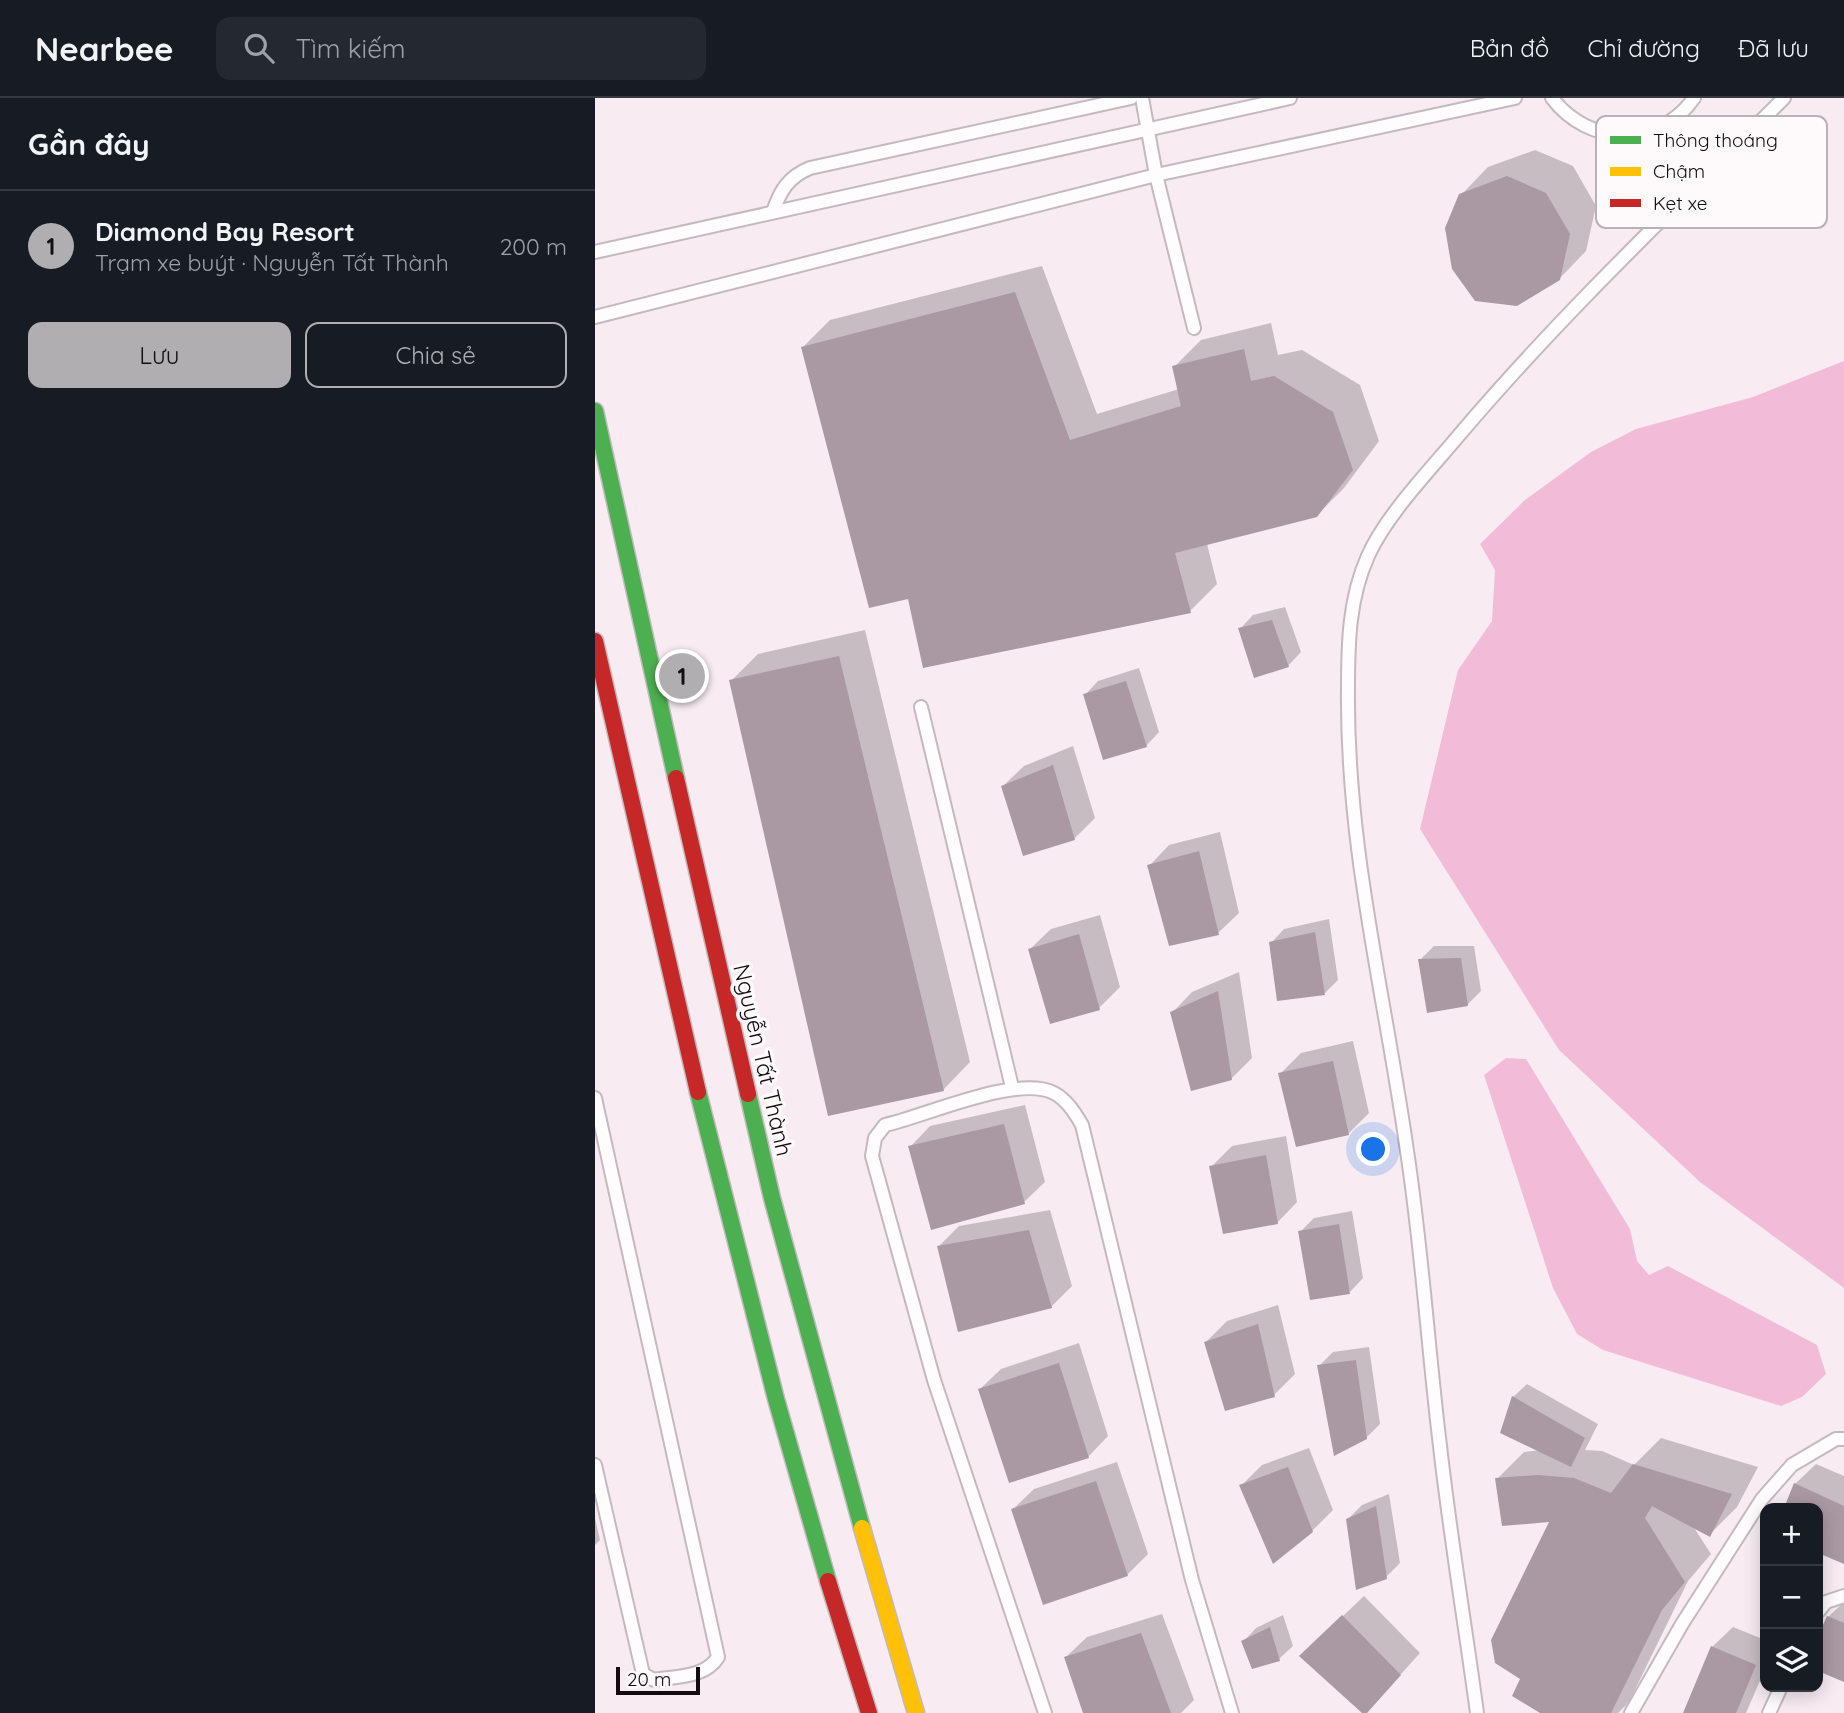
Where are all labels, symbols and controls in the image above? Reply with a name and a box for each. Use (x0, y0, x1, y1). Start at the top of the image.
search box (216, 17, 706, 80)
text: Nearbee (35, 28, 174, 69)
icon: search (240, 29, 278, 67)
text: Tìm kiếm (296, 32, 406, 65)
text: Bản đồ (1470, 33, 1549, 63)
text: Chỉ đường (1587, 33, 1700, 63)
text: Đã lưu (1738, 33, 1809, 63)
legend (1596, 116, 1827, 228)
text: Gần đây (28, 125, 150, 163)
text: Thông thoáng (1653, 128, 1778, 152)
text: Chậm (1653, 159, 1705, 183)
text: Kẹt xe (1653, 191, 1708, 215)
text: Diamond Bay Resort (95, 215, 355, 248)
text: 1 (47, 232, 55, 261)
text: 200 m (500, 232, 567, 261)
text: Trạm xe buýt · Nguyễn Tất Thành (95, 248, 449, 277)
button: Lưu (28, 322, 291, 388)
button: Chia sẻ (305, 322, 567, 388)
pin: 1 (659, 650, 705, 702)
street label: Nguyễn Tất Thành (727, 961, 800, 1159)
your location (1356, 1132, 1390, 1166)
map controls (1760, 1503, 1823, 1692)
button: + (1760, 1503, 1823, 1566)
button: − (1760, 1566, 1823, 1629)
button: layers (1760, 1629, 1823, 1692)
scale bar (616, 1664, 700, 1696)
text: 20 m (627, 1667, 671, 1691)

